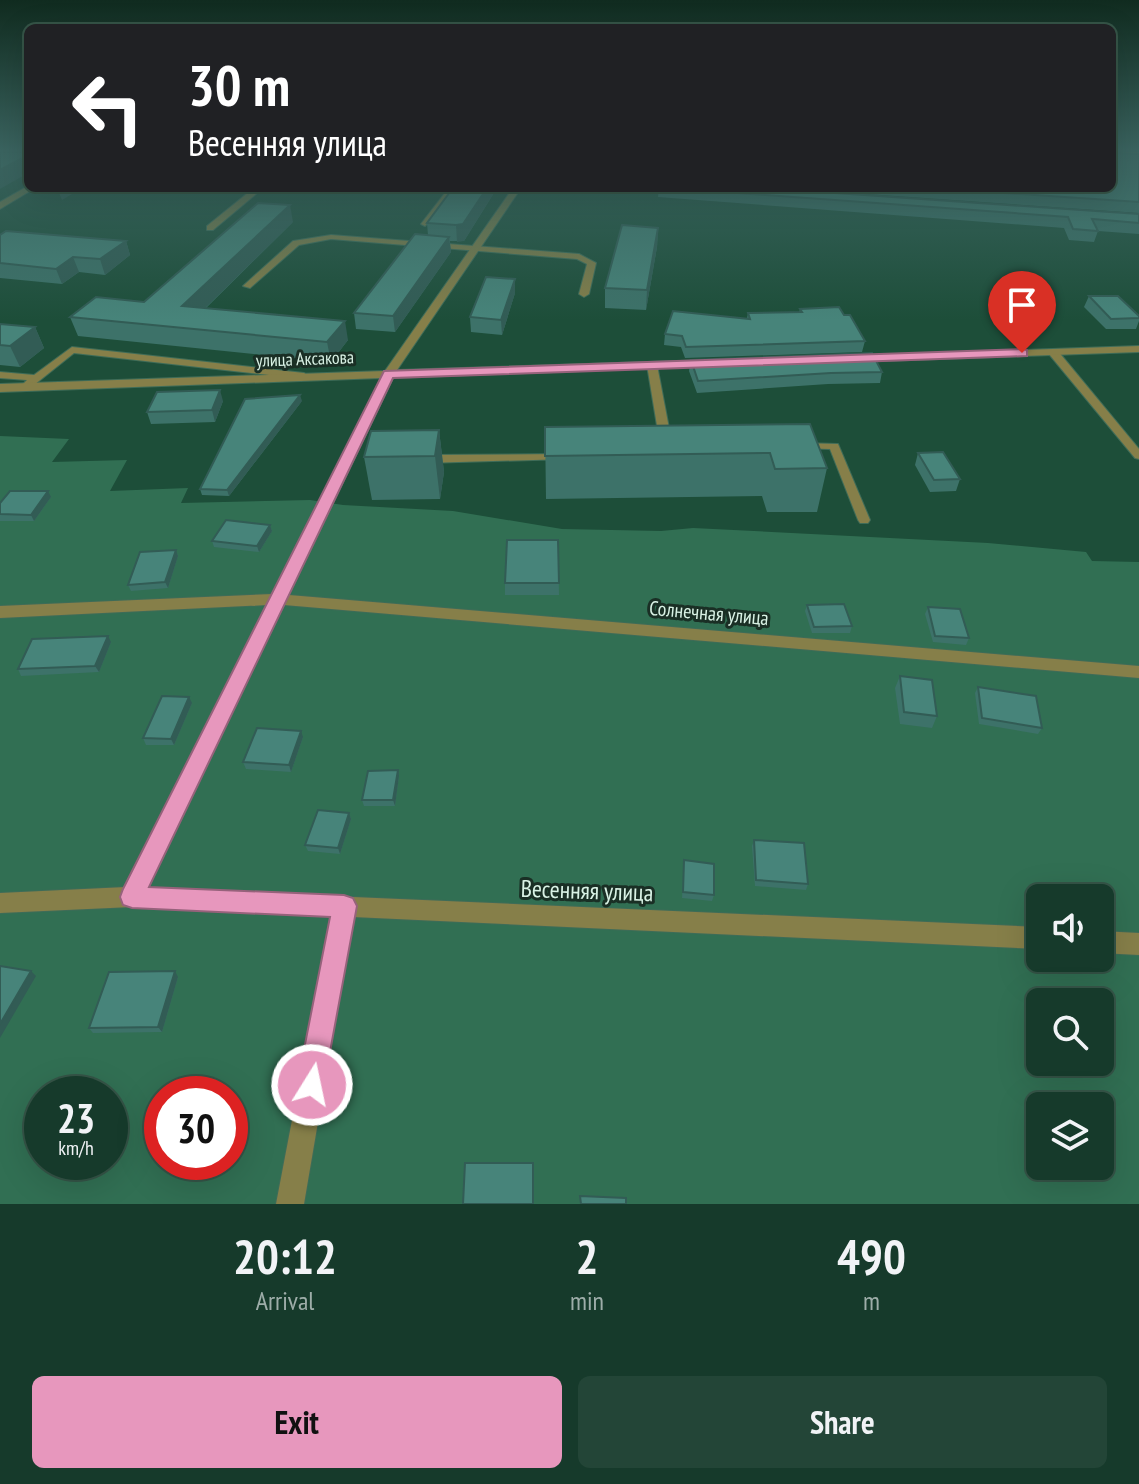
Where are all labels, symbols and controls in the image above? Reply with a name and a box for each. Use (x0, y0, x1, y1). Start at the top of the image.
text: 30 m (188, 49, 290, 121)
icon: left (56, 56, 160, 160)
text: Весенняя улица (188, 119, 387, 166)
pin (988, 271, 1056, 353)
icon: arrive (1000, 283, 1044, 327)
street label: улица Аксакова (255, 345, 354, 372)
street label: Солнечная улица (648, 595, 770, 631)
street label: Весенняя улица (520, 873, 654, 908)
map controls (1026, 884, 1114, 1180)
button: sound (1026, 884, 1114, 972)
button: search (1026, 988, 1114, 1076)
position arrow (270, 1043, 354, 1127)
speed limit sign: 30 (144, 1076, 248, 1180)
text: 23 (57, 1092, 95, 1144)
button: layers (1026, 1092, 1114, 1180)
text: km/h (58, 1135, 94, 1161)
text: 20:12 (233, 1225, 337, 1287)
text: 2 (576, 1225, 598, 1287)
text: 490 (837, 1225, 906, 1287)
text: Arrival (256, 1284, 314, 1317)
text: min (570, 1284, 604, 1317)
text: m (863, 1284, 880, 1317)
button: Exit (32, 1376, 562, 1468)
button: Share (578, 1376, 1107, 1468)

